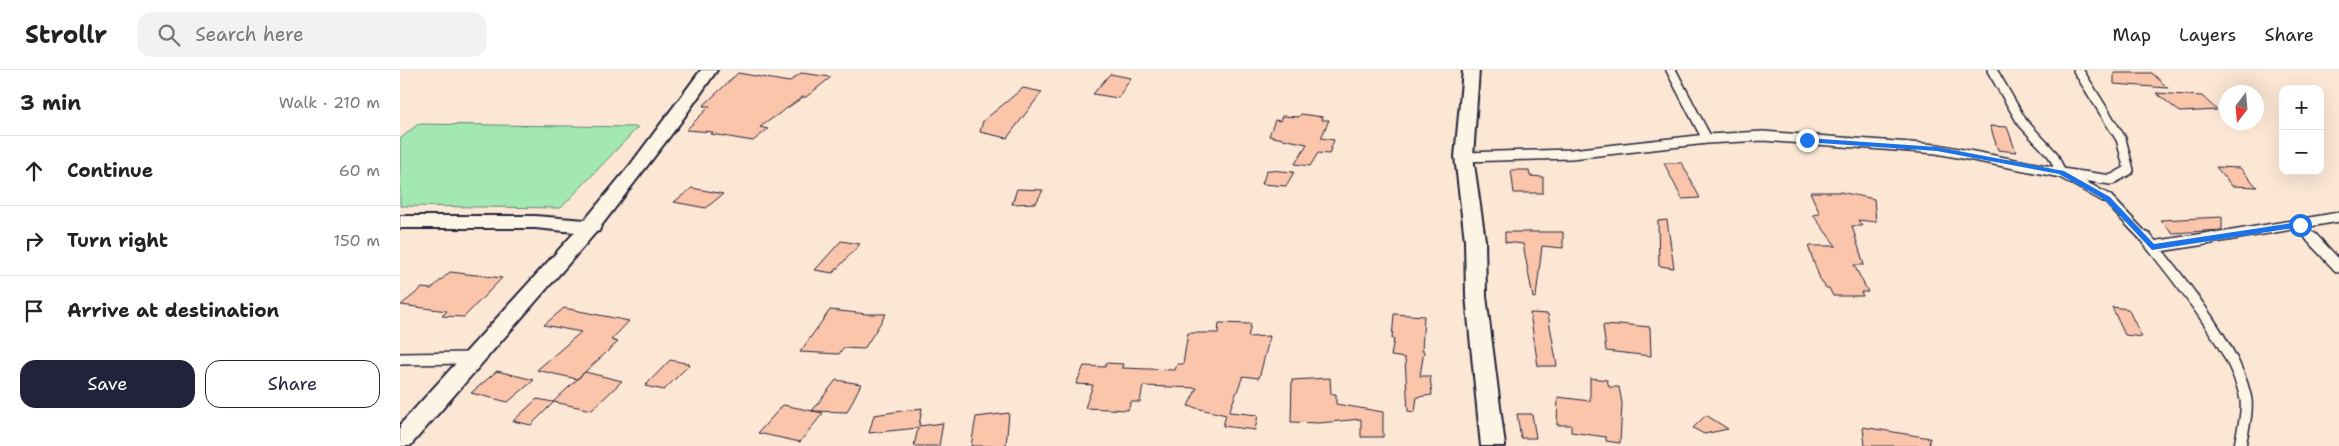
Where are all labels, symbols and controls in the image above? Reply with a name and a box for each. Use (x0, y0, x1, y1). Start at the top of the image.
search box (137, 12, 487, 57)
text: Strollr (25, 19, 107, 51)
icon: search (155, 21, 183, 49)
text: Search here (195, 22, 304, 47)
text: Map (2113, 23, 2151, 47)
text: Layers (2179, 23, 2236, 47)
text: Share (2264, 23, 2314, 47)
north arrow (2219, 85, 2264, 130)
map controls (2279, 85, 2324, 175)
button: + (2279, 85, 2324, 130)
text: 3 min (20, 89, 81, 117)
text: Walk · 210 m (279, 92, 380, 113)
route end (1796, 129, 1819, 152)
button: − (2279, 130, 2324, 175)
icon: ahead (20, 157, 48, 185)
text: Continue (67, 158, 153, 183)
text: 60 m (339, 160, 380, 181)
route start (2289, 214, 2312, 237)
icon: right (20, 227, 48, 255)
text: Turn right (67, 228, 168, 253)
text: 150 m (333, 230, 380, 251)
icon: arrive (20, 297, 48, 325)
text: Arrive at destination (67, 298, 279, 323)
button: Save (20, 360, 195, 408)
button: Share (205, 360, 380, 408)

